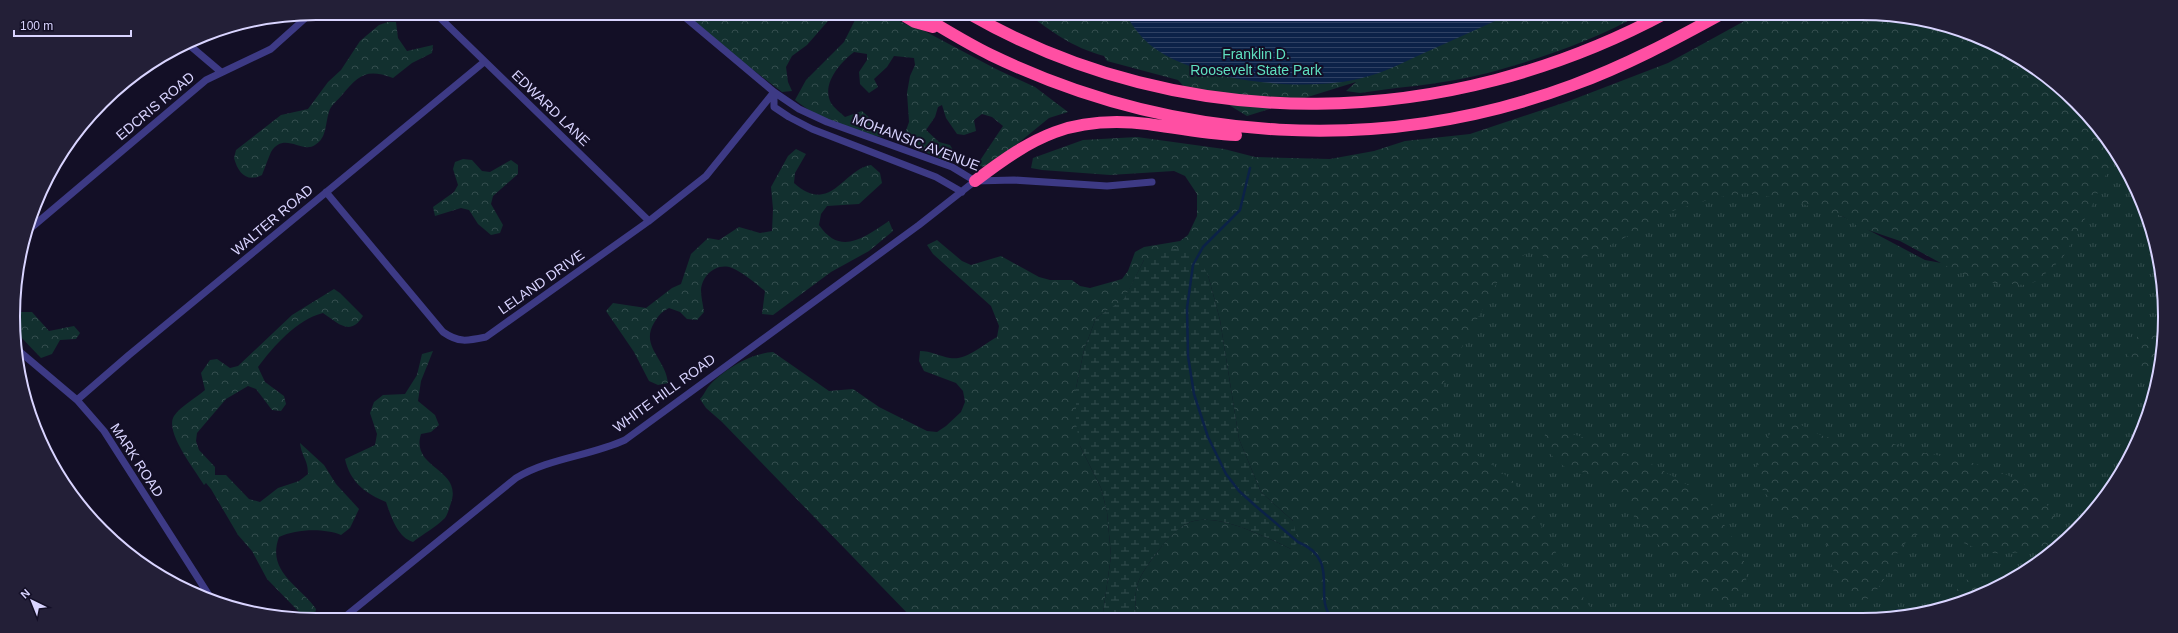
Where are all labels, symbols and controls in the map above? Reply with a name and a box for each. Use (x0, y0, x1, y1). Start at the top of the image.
scale bar (14, 12, 131, 38)
text: 100 m (20, 19, 53, 33)
park label: Franklin D. Roosevelt State Park (1190, 46, 1323, 78)
street label: EDWARD LANE (509, 67, 593, 149)
street label: EDCRIS ROAD (113, 69, 197, 143)
street label: MOHANSIC AVENUE (850, 110, 982, 174)
street label: WALTER ROAD (228, 181, 316, 259)
street label: LELAND DRIVE (495, 246, 587, 318)
street label: WHITE HILL ROAD (610, 351, 718, 435)
street label: MARK ROAD (107, 420, 167, 500)
north arrow (12, 581, 52, 621)
text: N (18, 587, 32, 601)

